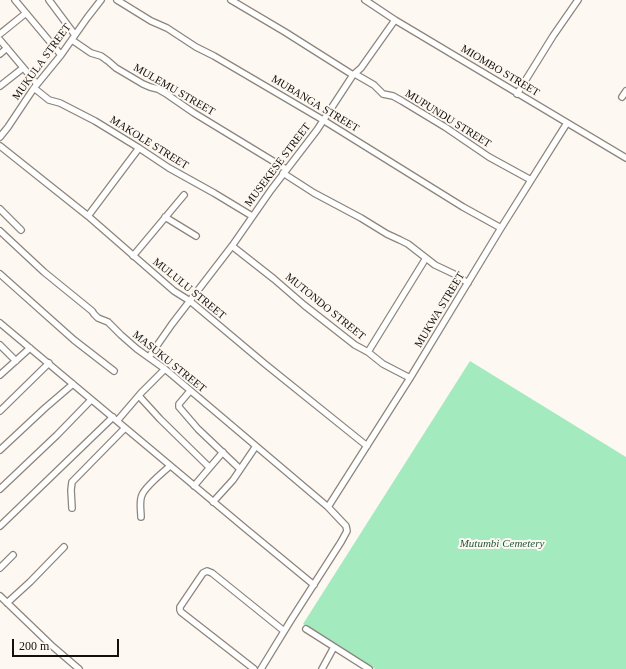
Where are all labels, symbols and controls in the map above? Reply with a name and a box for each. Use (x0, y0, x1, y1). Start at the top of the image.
street label: MUKULA STREET (10, 21, 74, 103)
street label: MIOMBO STREET (458, 42, 542, 100)
street label: MULEMU STREET (131, 61, 217, 119)
street label: MUBANGA STREET (269, 73, 361, 135)
street label: MUPUNDU STREET (403, 87, 493, 151)
street label: MAKOLE STREET (107, 114, 191, 172)
street label: MUSEKESE STREET (242, 121, 314, 209)
street label: MULULU STREET (150, 256, 228, 322)
street label: MUKWA STREET (412, 270, 468, 350)
street label: MUTONDO STREET (282, 271, 368, 343)
street label: MASUKU STREET (130, 328, 208, 396)
park label: Mutumbi Cemetery (460, 537, 544, 551)
scale bar (14, 631, 121, 657)
text: 200 m (19, 639, 49, 653)

